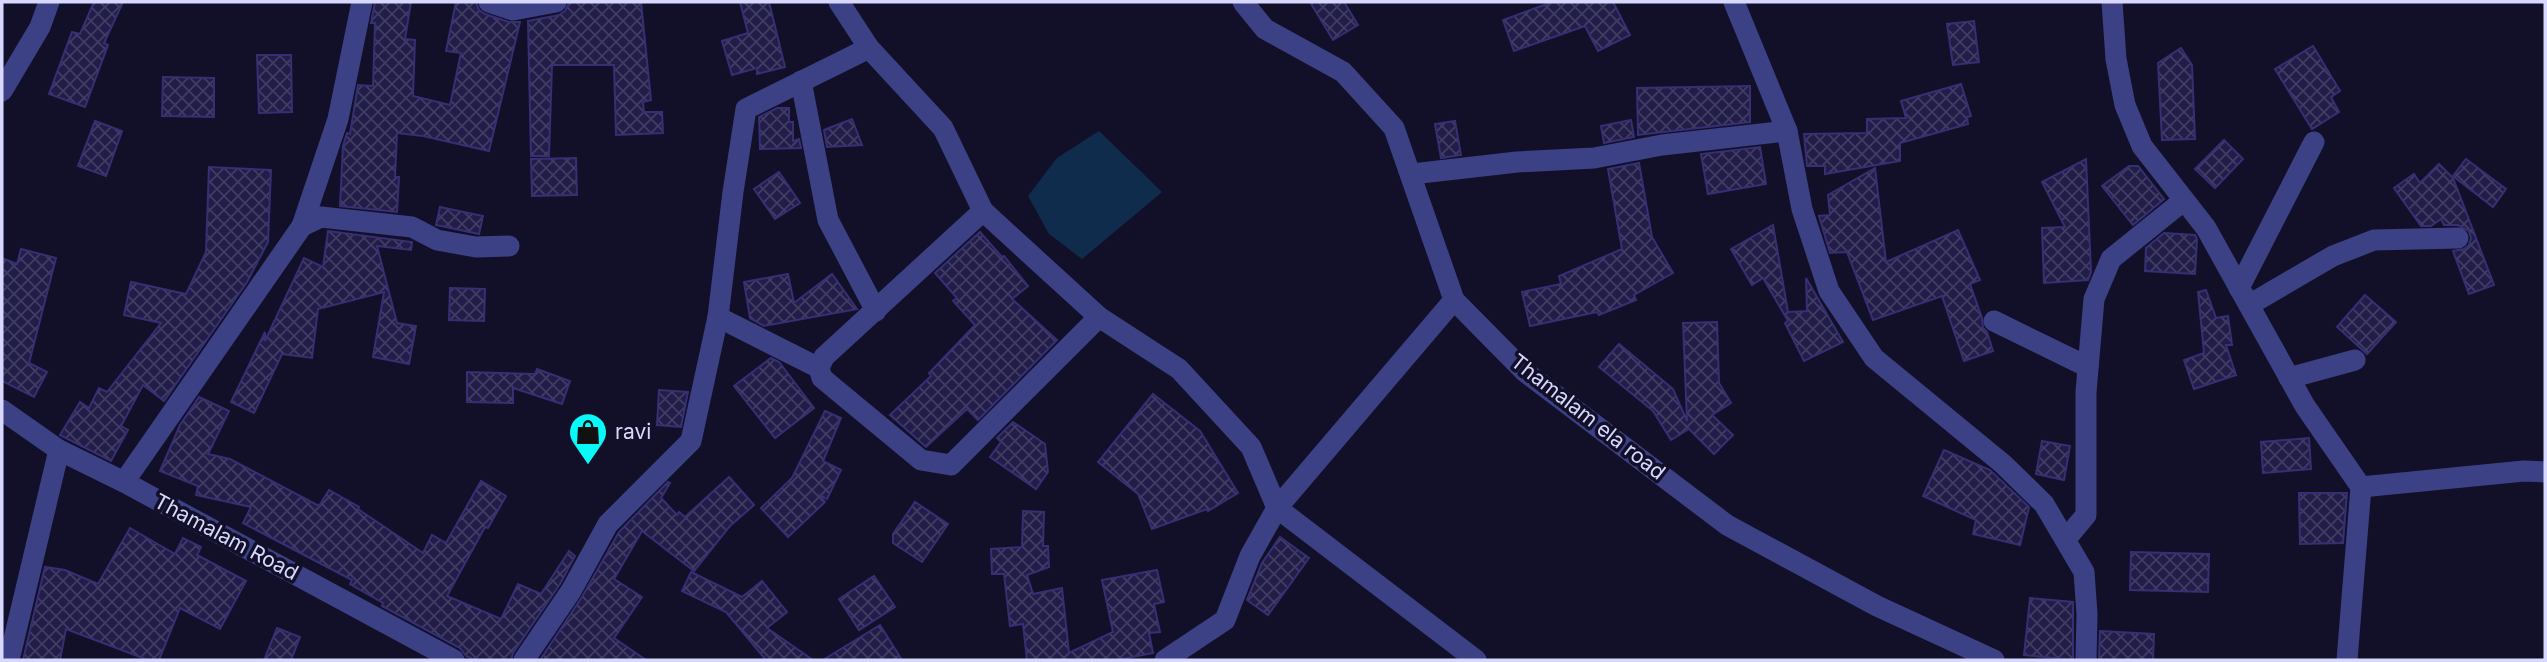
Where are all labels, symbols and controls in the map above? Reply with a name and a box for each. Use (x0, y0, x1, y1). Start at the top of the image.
street label: Thamalam ela road (1506, 349, 1671, 485)
shop icon: ravi (567, 411, 609, 466)
place label: ravi (615, 419, 651, 444)
street label: Thamalam Road (150, 488, 303, 585)

